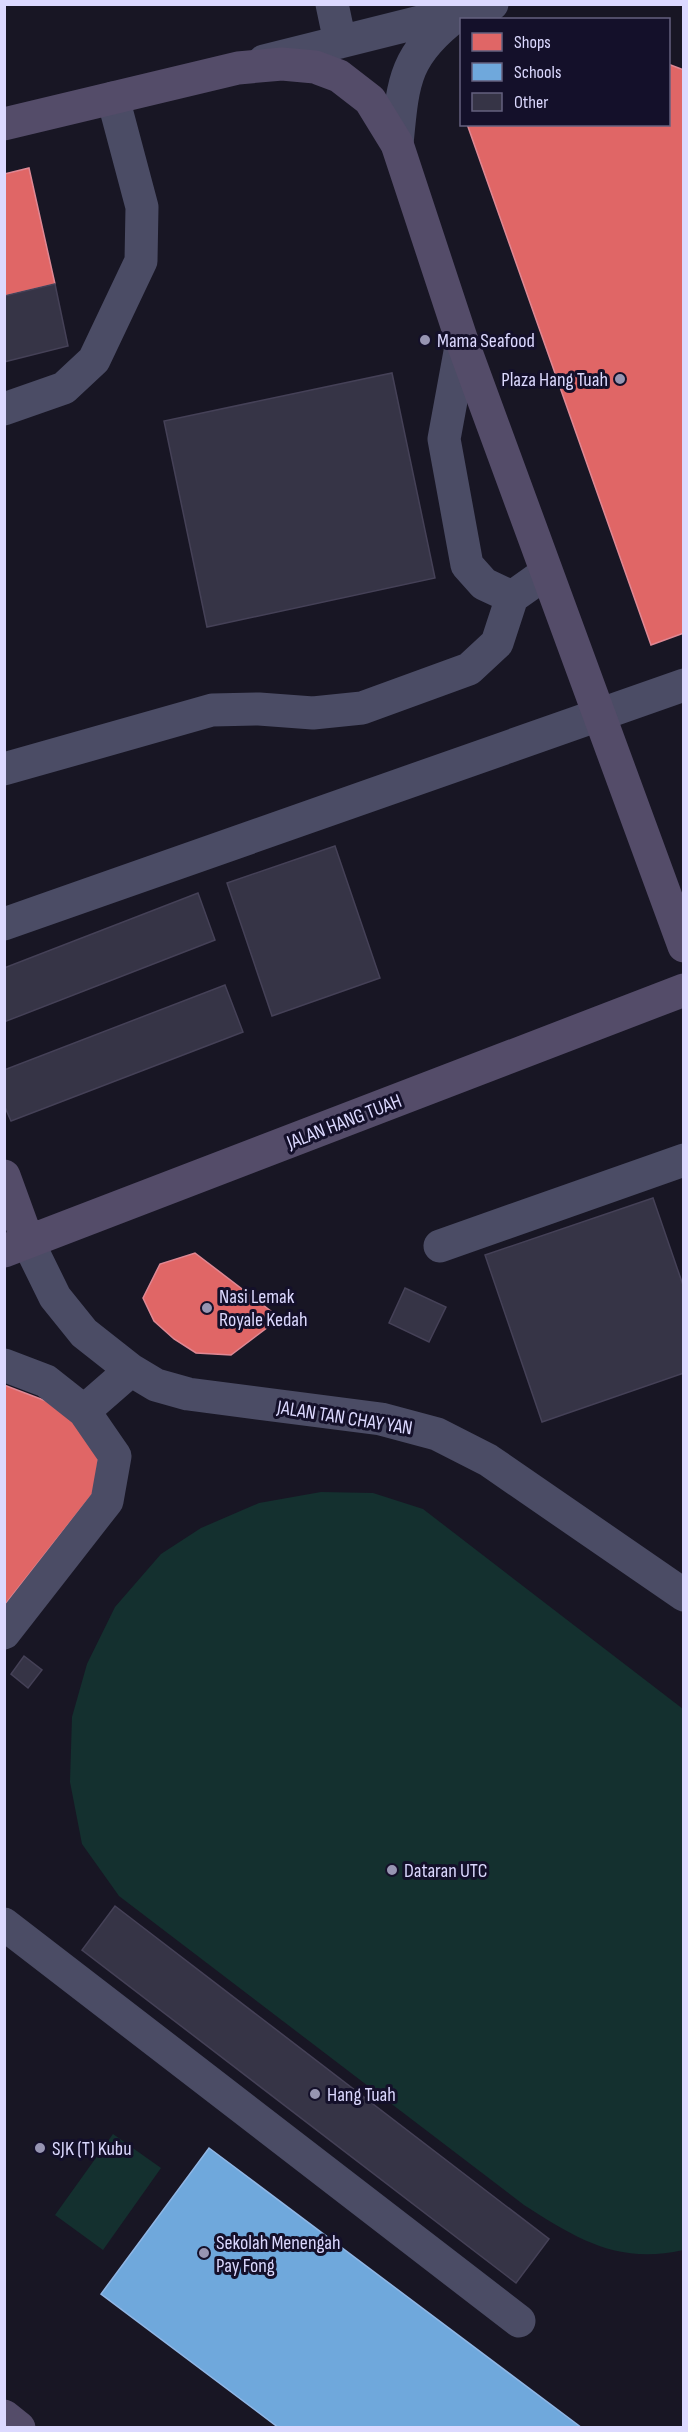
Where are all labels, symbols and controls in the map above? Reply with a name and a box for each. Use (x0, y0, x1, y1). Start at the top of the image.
legend (460, 18, 670, 126)
text: Shops (514, 32, 551, 53)
text: Schools (514, 62, 561, 83)
text: Other (514, 92, 548, 113)
place label: Mama Seafood (437, 329, 535, 353)
marker: Mama Seafood (418, 333, 432, 347)
place label: Plaza Hang Tuah (501, 368, 608, 392)
marker: Plaza Hang Tuah (613, 372, 627, 386)
street label: JALAN HANG TUAH (283, 1089, 405, 1155)
place label: Nasi Lemak Royale Kedah (219, 1285, 308, 1332)
marker: Nasi Lemak Royale Kedah (200, 1301, 214, 1315)
street label: JALAN TAN CHAY YAN (274, 1395, 414, 1441)
place label: Dataran UTC (404, 1859, 487, 1883)
marker: Dataran UTC (385, 1863, 399, 1877)
place label: Hang Tuah (327, 2083, 396, 2107)
marker: Hang Tuah (308, 2087, 322, 2101)
place label: SJK (T) Kubu (52, 2137, 132, 2161)
marker: SJK (T) Kubu (33, 2141, 47, 2155)
place label: Sekolah Menengah Pay Fong (216, 2231, 340, 2278)
marker: Sekolah Menengah Pay Fong (197, 2246, 211, 2260)

